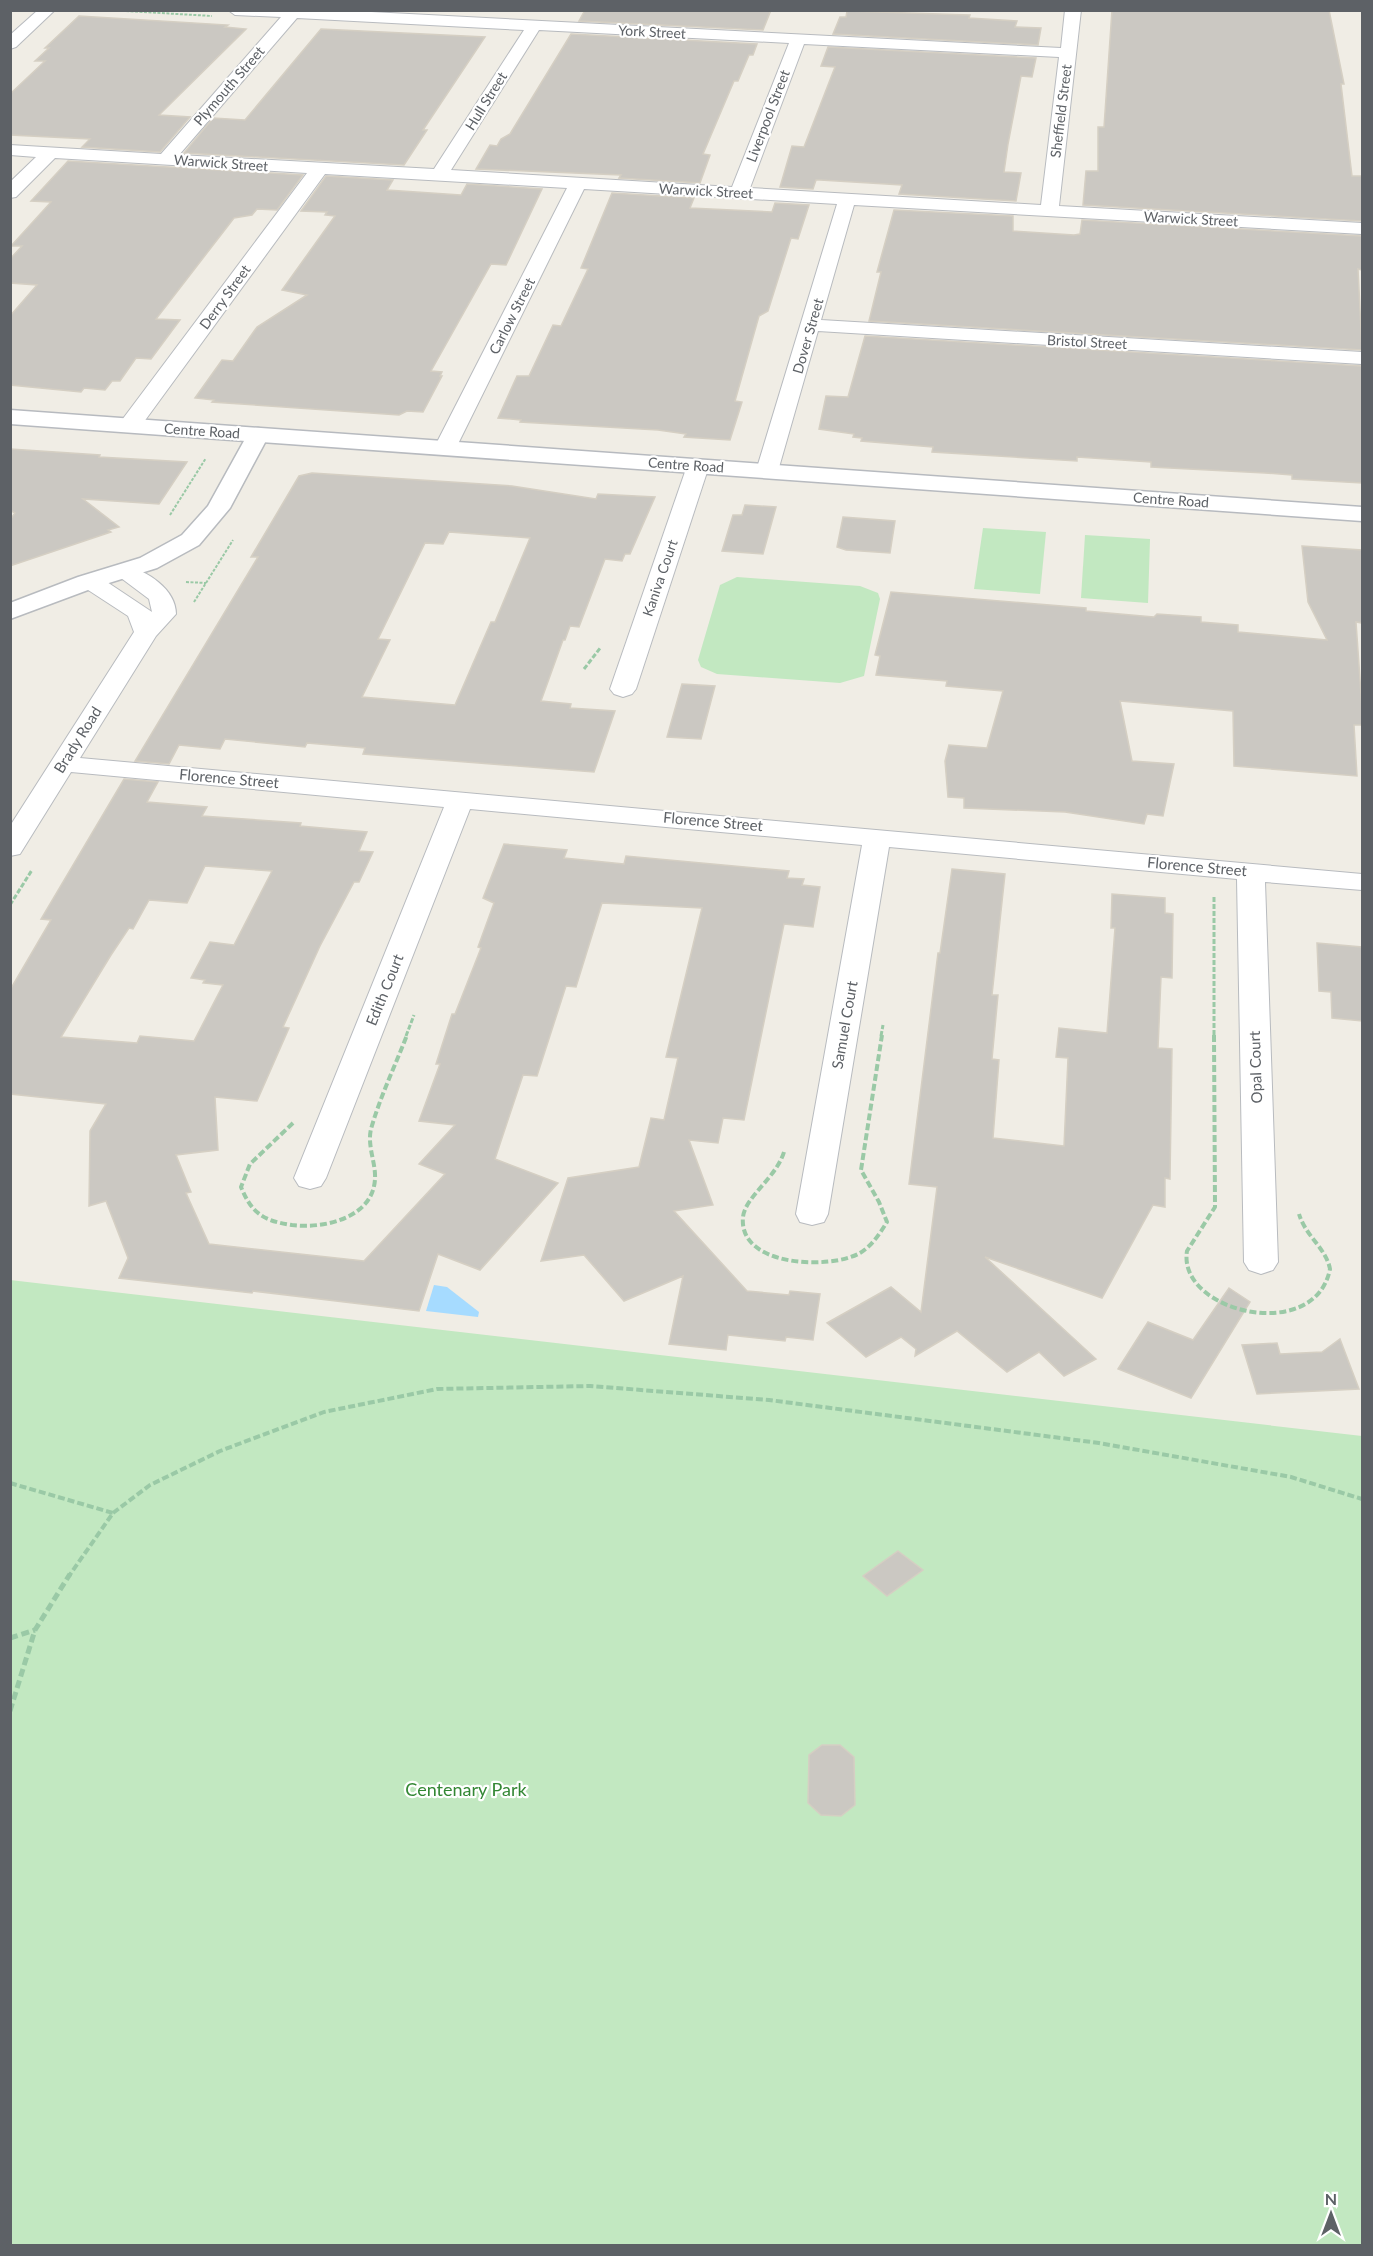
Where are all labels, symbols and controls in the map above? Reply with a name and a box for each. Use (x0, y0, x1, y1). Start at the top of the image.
street label: York Street (618, 21, 686, 42)
street label: Plymouth Street (190, 43, 268, 129)
street label: Sheffield Street (1046, 63, 1075, 159)
street label: Liverpool Street (742, 67, 793, 164)
street label: Hull Street (461, 68, 510, 133)
street label: Warwick Street (173, 151, 269, 174)
street label: Warwick Street (658, 180, 754, 201)
street label: Warwick Street (1143, 208, 1239, 229)
street label: Derry Street (196, 261, 254, 332)
street label: Carlow Street (485, 275, 538, 357)
street label: Dover Street (789, 296, 826, 376)
street label: Bristol Street (1047, 331, 1127, 352)
street label: Centre Road (163, 419, 241, 442)
street label: Centre Road (647, 453, 725, 476)
street label: Centre Road (1132, 488, 1210, 511)
street label: Kaniva Court (638, 537, 681, 618)
street label: Brady Road (50, 703, 105, 776)
street label: Florence Street (178, 765, 280, 791)
street label: Florence Street (662, 808, 764, 834)
street label: Florence Street (1146, 853, 1248, 879)
street label: Edith Court (362, 951, 407, 1028)
street label: Samuel Court (827, 979, 861, 1070)
street label: Opal Court (1245, 1030, 1265, 1104)
park label: Centenary Park (405, 1778, 528, 1800)
north arrow (1301, 2184, 1361, 2244)
text: N (1325, 2189, 1337, 2208)

